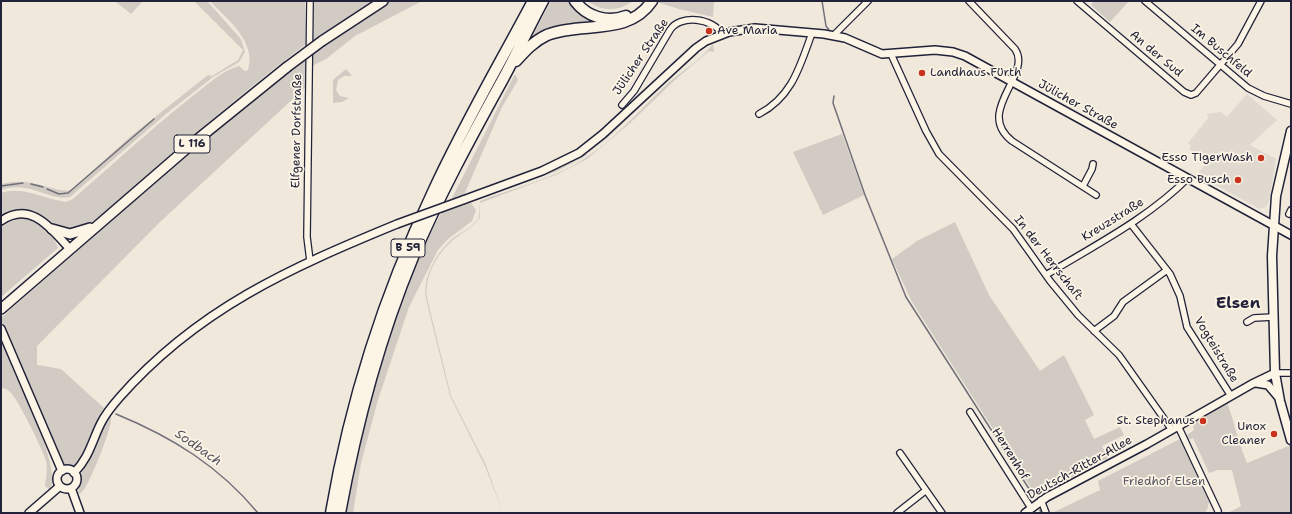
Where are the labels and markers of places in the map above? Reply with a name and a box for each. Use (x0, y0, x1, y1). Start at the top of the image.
place label: Ave Maria (717, 24, 777, 38)
marker: Ave Maria (704, 26, 714, 36)
place label: Landhaus Fürth (930, 66, 1021, 80)
marker: Landhaus Fürth (917, 68, 927, 78)
place label: Esso TigerWash (1162, 151, 1253, 165)
marker: Esso TigerWash (1256, 153, 1266, 163)
place label: Esso Busch (1167, 173, 1230, 187)
marker: Esso Busch (1233, 175, 1243, 185)
place label: St. Stephanus (1117, 414, 1195, 428)
marker: St. Stephanus (1198, 416, 1208, 426)
place label: Unox Cleaner (1221, 420, 1266, 448)
marker: Unox Cleaner (1269, 429, 1279, 439)

